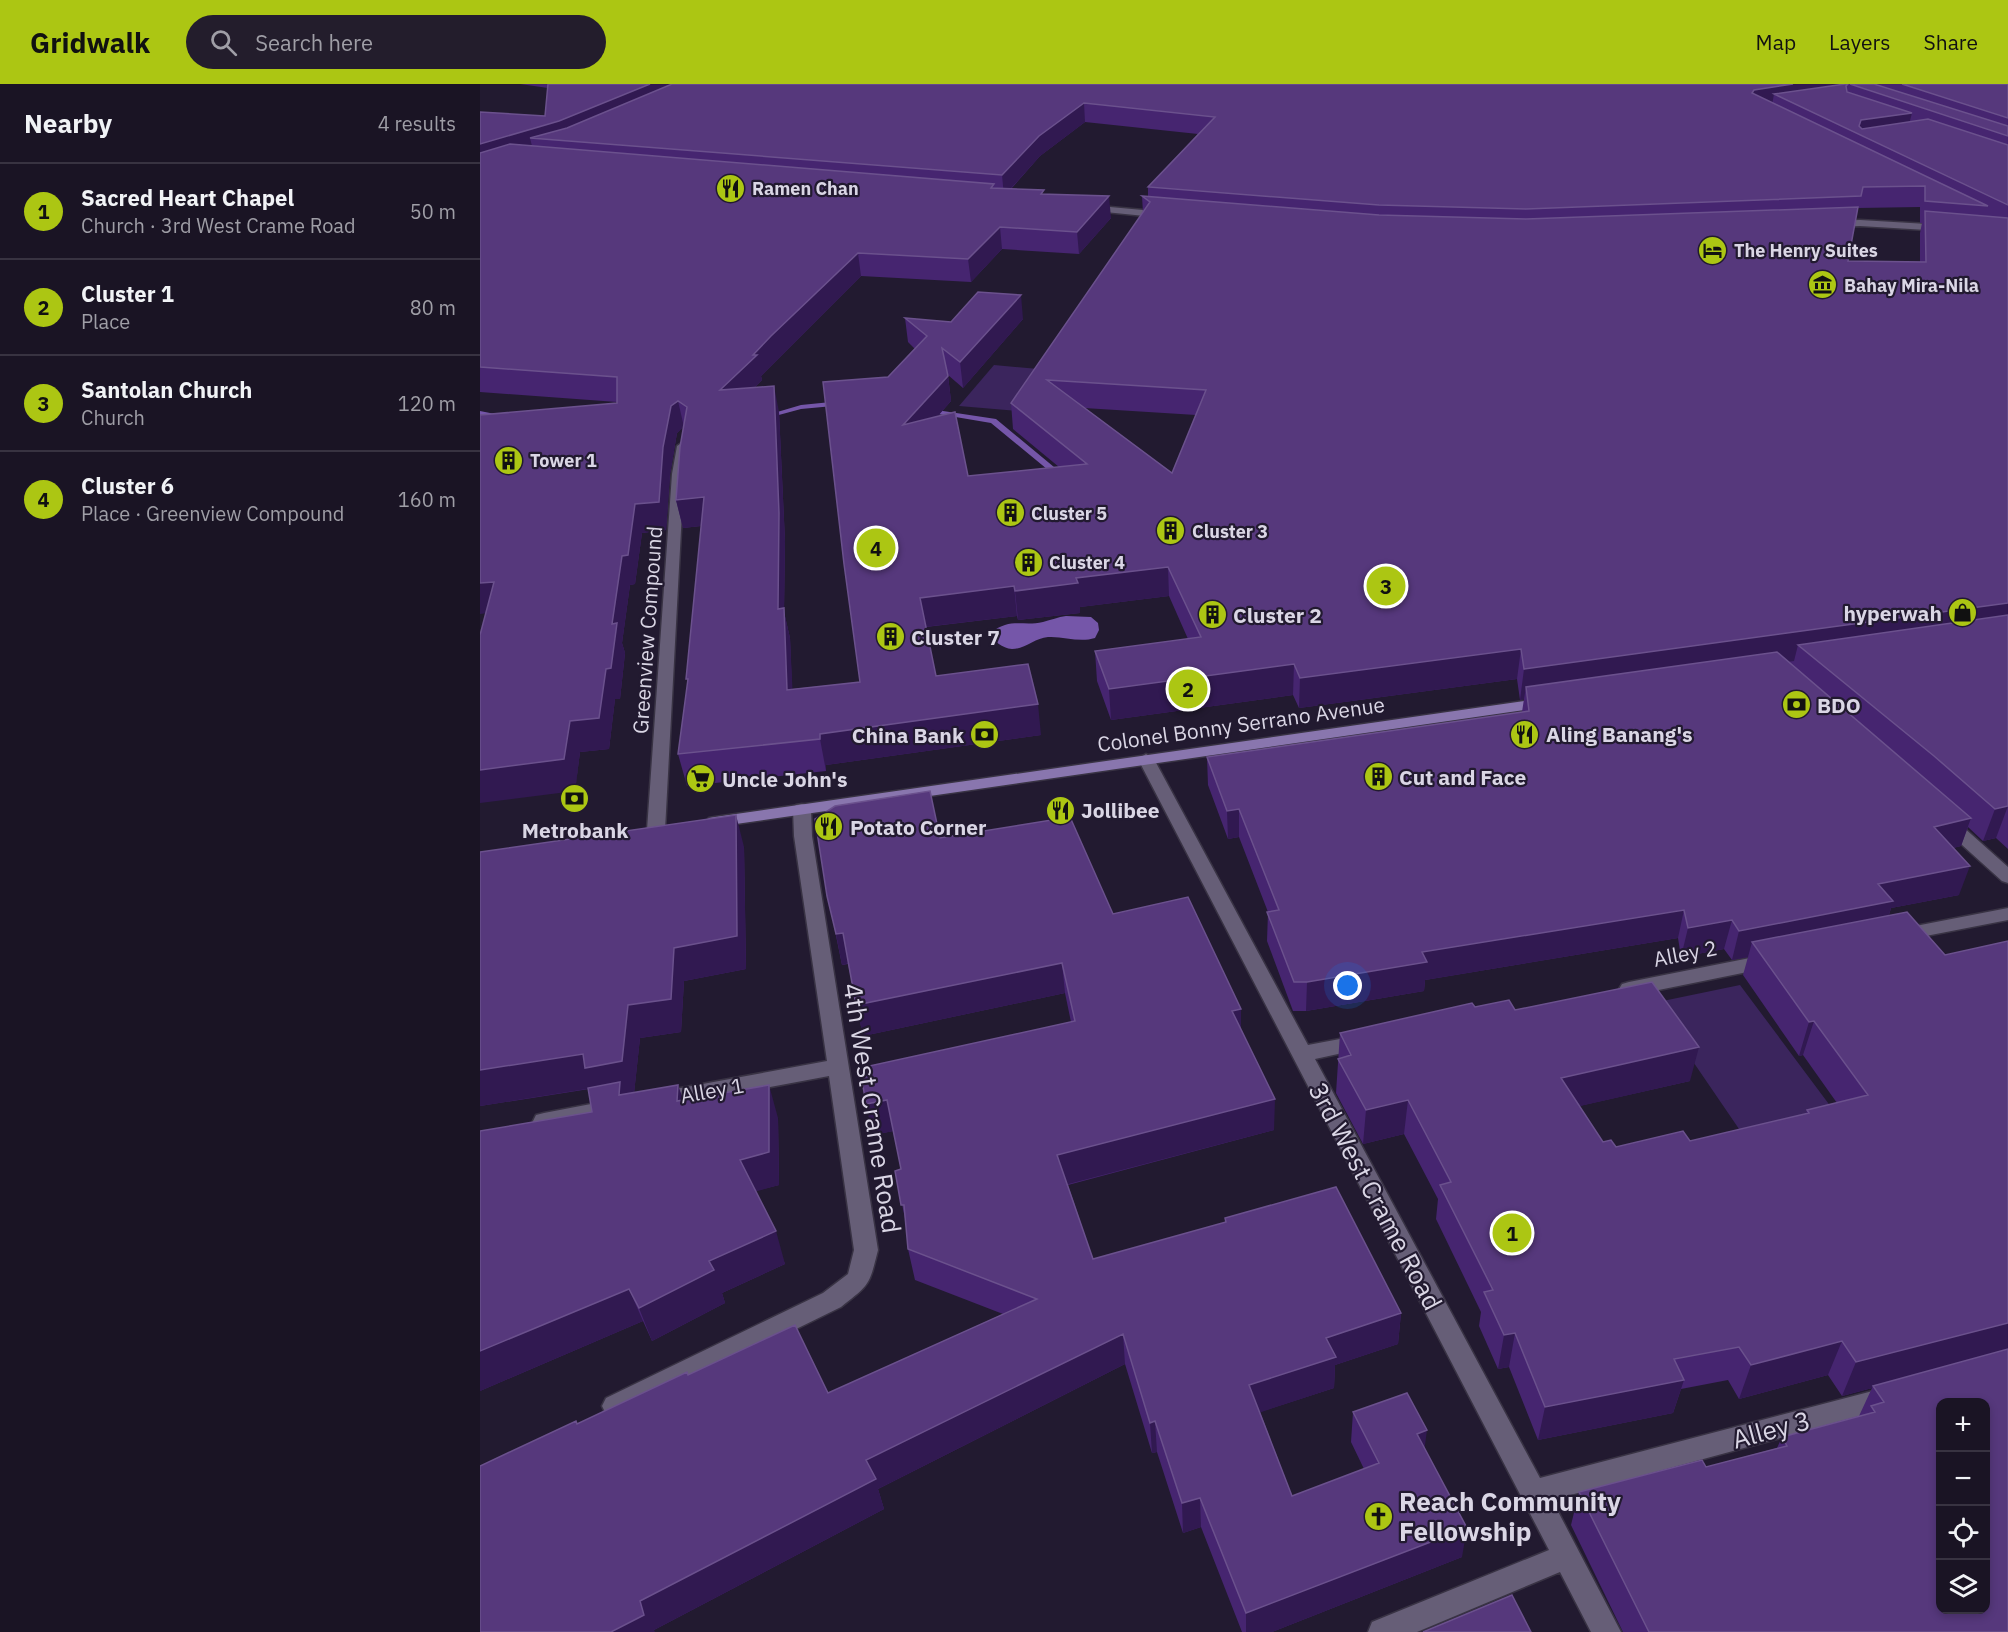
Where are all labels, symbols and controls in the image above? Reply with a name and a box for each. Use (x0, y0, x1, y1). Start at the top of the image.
search box (186, 15, 606, 69)
text: Gridwalk (30, 24, 150, 61)
icon: search (207, 26, 240, 59)
text: Search here (255, 28, 373, 57)
text: Map (1756, 28, 1796, 56)
text: Layers (1829, 28, 1891, 56)
text: Share (1924, 28, 1978, 56)
text: Nearby (24, 106, 112, 140)
text: 4 results (378, 110, 456, 137)
restaurant icon: Ramen Chan (715, 172, 747, 204)
place label: Ramen Chan (752, 177, 859, 200)
text: Sacred Heart Chapel (81, 183, 294, 212)
text: 1 (38, 198, 50, 225)
text: 50 m (410, 198, 456, 225)
text: Church · 3rd West Crame Road (81, 212, 356, 239)
hotel icon: The Henry Suites (1697, 234, 1729, 266)
place label: The Henry Suites (1734, 239, 1878, 262)
museum icon: Bahay Mira-Nila (1807, 269, 1839, 301)
place label: Bahay Mira-Nila (1844, 274, 1979, 297)
text: Cluster 1 (81, 279, 174, 308)
text: 2 (38, 294, 50, 321)
text: 80 m (410, 294, 456, 321)
text: Place (81, 308, 130, 335)
text: Santolan Church (81, 375, 252, 404)
text: 3 (38, 390, 50, 417)
text: 120 m (398, 390, 456, 417)
text: Church (81, 404, 145, 431)
building icon: Tower 1 (493, 444, 525, 476)
place label: Tower 1 (530, 449, 597, 472)
text: Cluster 6 (81, 471, 174, 500)
text: 4 (38, 486, 50, 513)
text: 160 m (398, 486, 456, 513)
building icon: Cluster 5 (994, 497, 1026, 529)
text: Place · Greenview Compound (81, 500, 344, 527)
place label: Cluster 5 (1031, 502, 1107, 525)
building icon: Cluster 3 (1155, 515, 1187, 547)
place label: Cluster 3 (1192, 520, 1268, 543)
street label: Greenview Compound (626, 525, 668, 735)
pin: 4 (856, 526, 896, 570)
building icon: Cluster 4 (1012, 546, 1044, 578)
place label: Cluster 4 (1049, 551, 1125, 574)
pin: 3 (1366, 564, 1406, 608)
shop icon: hyperwah (1947, 597, 1979, 629)
building icon: Cluster 2 (1196, 599, 1228, 631)
place label: hyperwah (1843, 599, 1942, 627)
place label: Cluster 2 (1233, 601, 1322, 629)
building icon: Cluster 7 (874, 621, 906, 653)
place label: Cluster 7 (911, 623, 1000, 651)
pin: 2 (1168, 666, 1208, 712)
bank icon: BDO (1780, 689, 1812, 721)
street label: Colonel Bonny Serrano Avenue (1095, 690, 1387, 758)
place label: BDO (1817, 691, 1861, 719)
restaurant icon: Aling Banang's (1509, 718, 1541, 750)
bank icon: China Bank (969, 719, 1001, 751)
place label: Aling Banang's (1546, 720, 1693, 748)
place label: China Bank (852, 721, 965, 749)
building icon: Cut and Face (1362, 761, 1394, 793)
supermarket icon: Uncle John's (685, 763, 717, 795)
place label: Cut and Face (1399, 763, 1527, 791)
place label: Uncle John's (722, 765, 848, 793)
bank icon: Metrobank (559, 783, 591, 815)
restaurant icon: Jollibee (1044, 794, 1076, 826)
place label: Jollibee (1081, 796, 1160, 824)
restaurant icon: Potato Corner (813, 811, 845, 843)
place label: Potato Corner (850, 813, 987, 841)
place label: Metrobank (522, 816, 629, 844)
street label: Alley 2 (1651, 933, 1719, 973)
your location (1333, 971, 1362, 1000)
street label: 4th West Crame Road (836, 981, 910, 1235)
street label: Alley 1 (678, 1071, 746, 1109)
street label: 3rd West Crame Road (1302, 1076, 1450, 1316)
pin: 1 (1492, 1210, 1532, 1256)
map controls (1936, 1398, 1990, 1614)
button: + (1936, 1398, 1990, 1452)
street label: Alley 3 (1728, 1402, 1814, 1456)
button: − (1936, 1452, 1990, 1506)
place label: Reach Community Fellowship (1399, 1484, 1621, 1548)
church icon: Reach Community Fellowship (1362, 1500, 1394, 1532)
button: locate (1936, 1506, 1990, 1560)
button: layers (1936, 1560, 1990, 1614)

